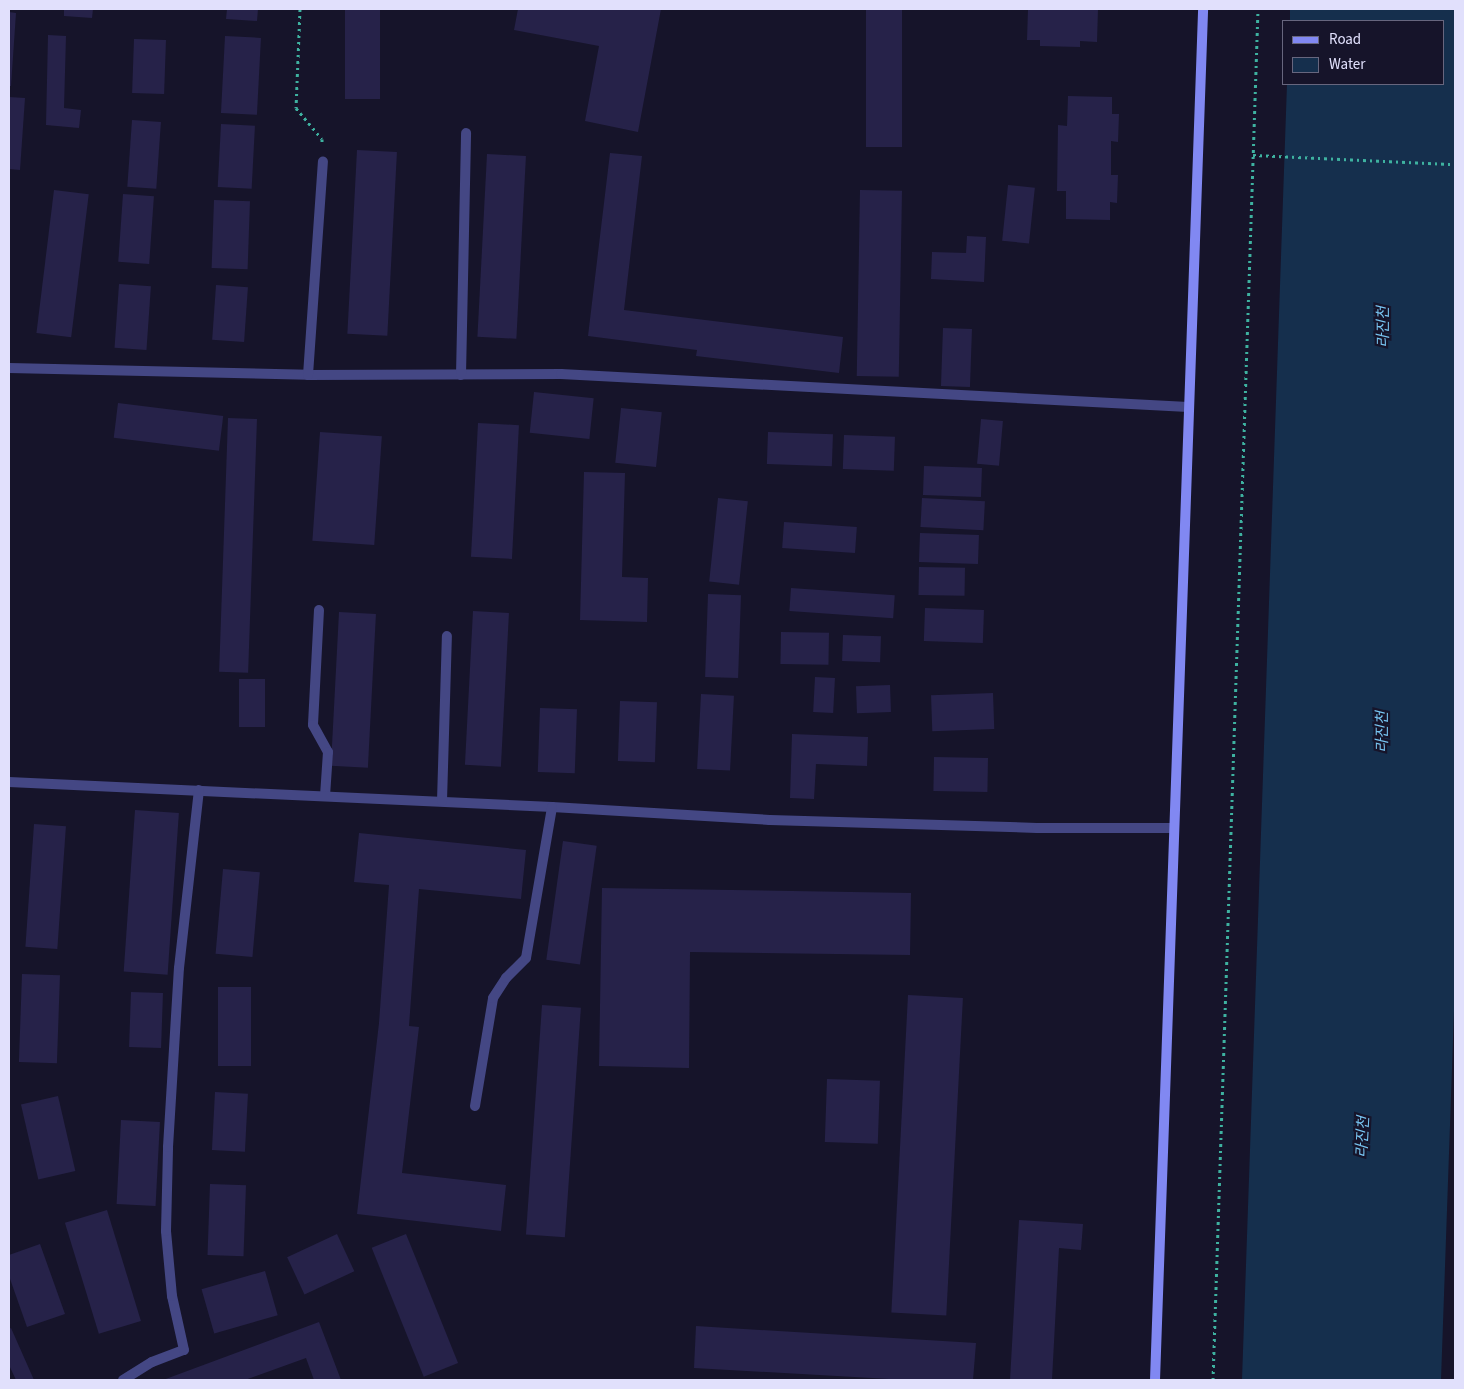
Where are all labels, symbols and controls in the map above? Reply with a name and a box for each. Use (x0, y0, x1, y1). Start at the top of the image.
legend (1282, 20, 1444, 85)
text: Road (1329, 29, 1361, 50)
text: Water (1329, 54, 1365, 75)
water label: 라진천 (1375, 306, 1393, 348)
water label: 라진천 (1374, 711, 1392, 753)
water label: 라진천 (1353, 1116, 1373, 1158)

